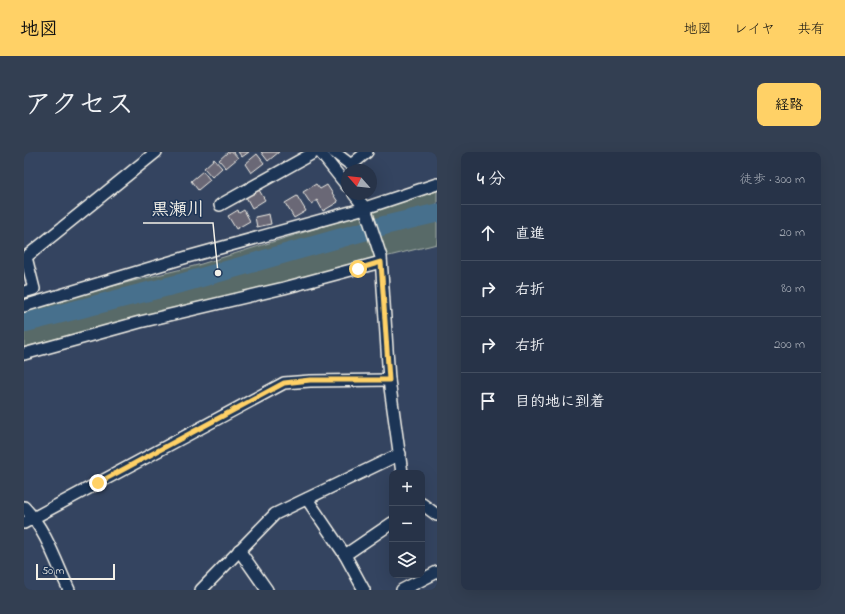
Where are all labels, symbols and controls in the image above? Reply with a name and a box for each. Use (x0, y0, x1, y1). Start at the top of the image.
text: 地図 (20, 17, 58, 44)
text: 地図 (684, 19, 712, 40)
text: レイヤ (734, 19, 775, 40)
text: 共有 (797, 19, 825, 40)
button: 経路 (757, 83, 821, 126)
text: アクセス (24, 86, 134, 127)
north arrow (341, 164, 377, 200)
text: 4 分 (477, 167, 505, 192)
text: 徒歩 · 300 m (740, 170, 805, 189)
callout: 黒瀬川 (143, 193, 213, 223)
text: 黒瀬川 (151, 198, 205, 224)
icon: ahead (477, 222, 499, 244)
text: 直進 (515, 223, 545, 245)
text: 20 m (780, 223, 805, 242)
route start (349, 260, 367, 278)
icon: right (477, 278, 499, 300)
text: 右折 (515, 279, 545, 301)
text: 80 m (781, 279, 805, 298)
icon: right (477, 334, 499, 356)
text: 右折 (515, 335, 545, 357)
text: 200 m (774, 335, 805, 354)
icon: arrive (477, 390, 499, 412)
text: 目的地に到着 (515, 391, 605, 413)
map controls (389, 470, 425, 578)
button: + (389, 470, 425, 506)
route end (89, 474, 107, 492)
button: − (389, 506, 425, 542)
button: layers (389, 542, 425, 578)
scale bar (36, 562, 115, 581)
text: 50 m (42, 563, 64, 579)

